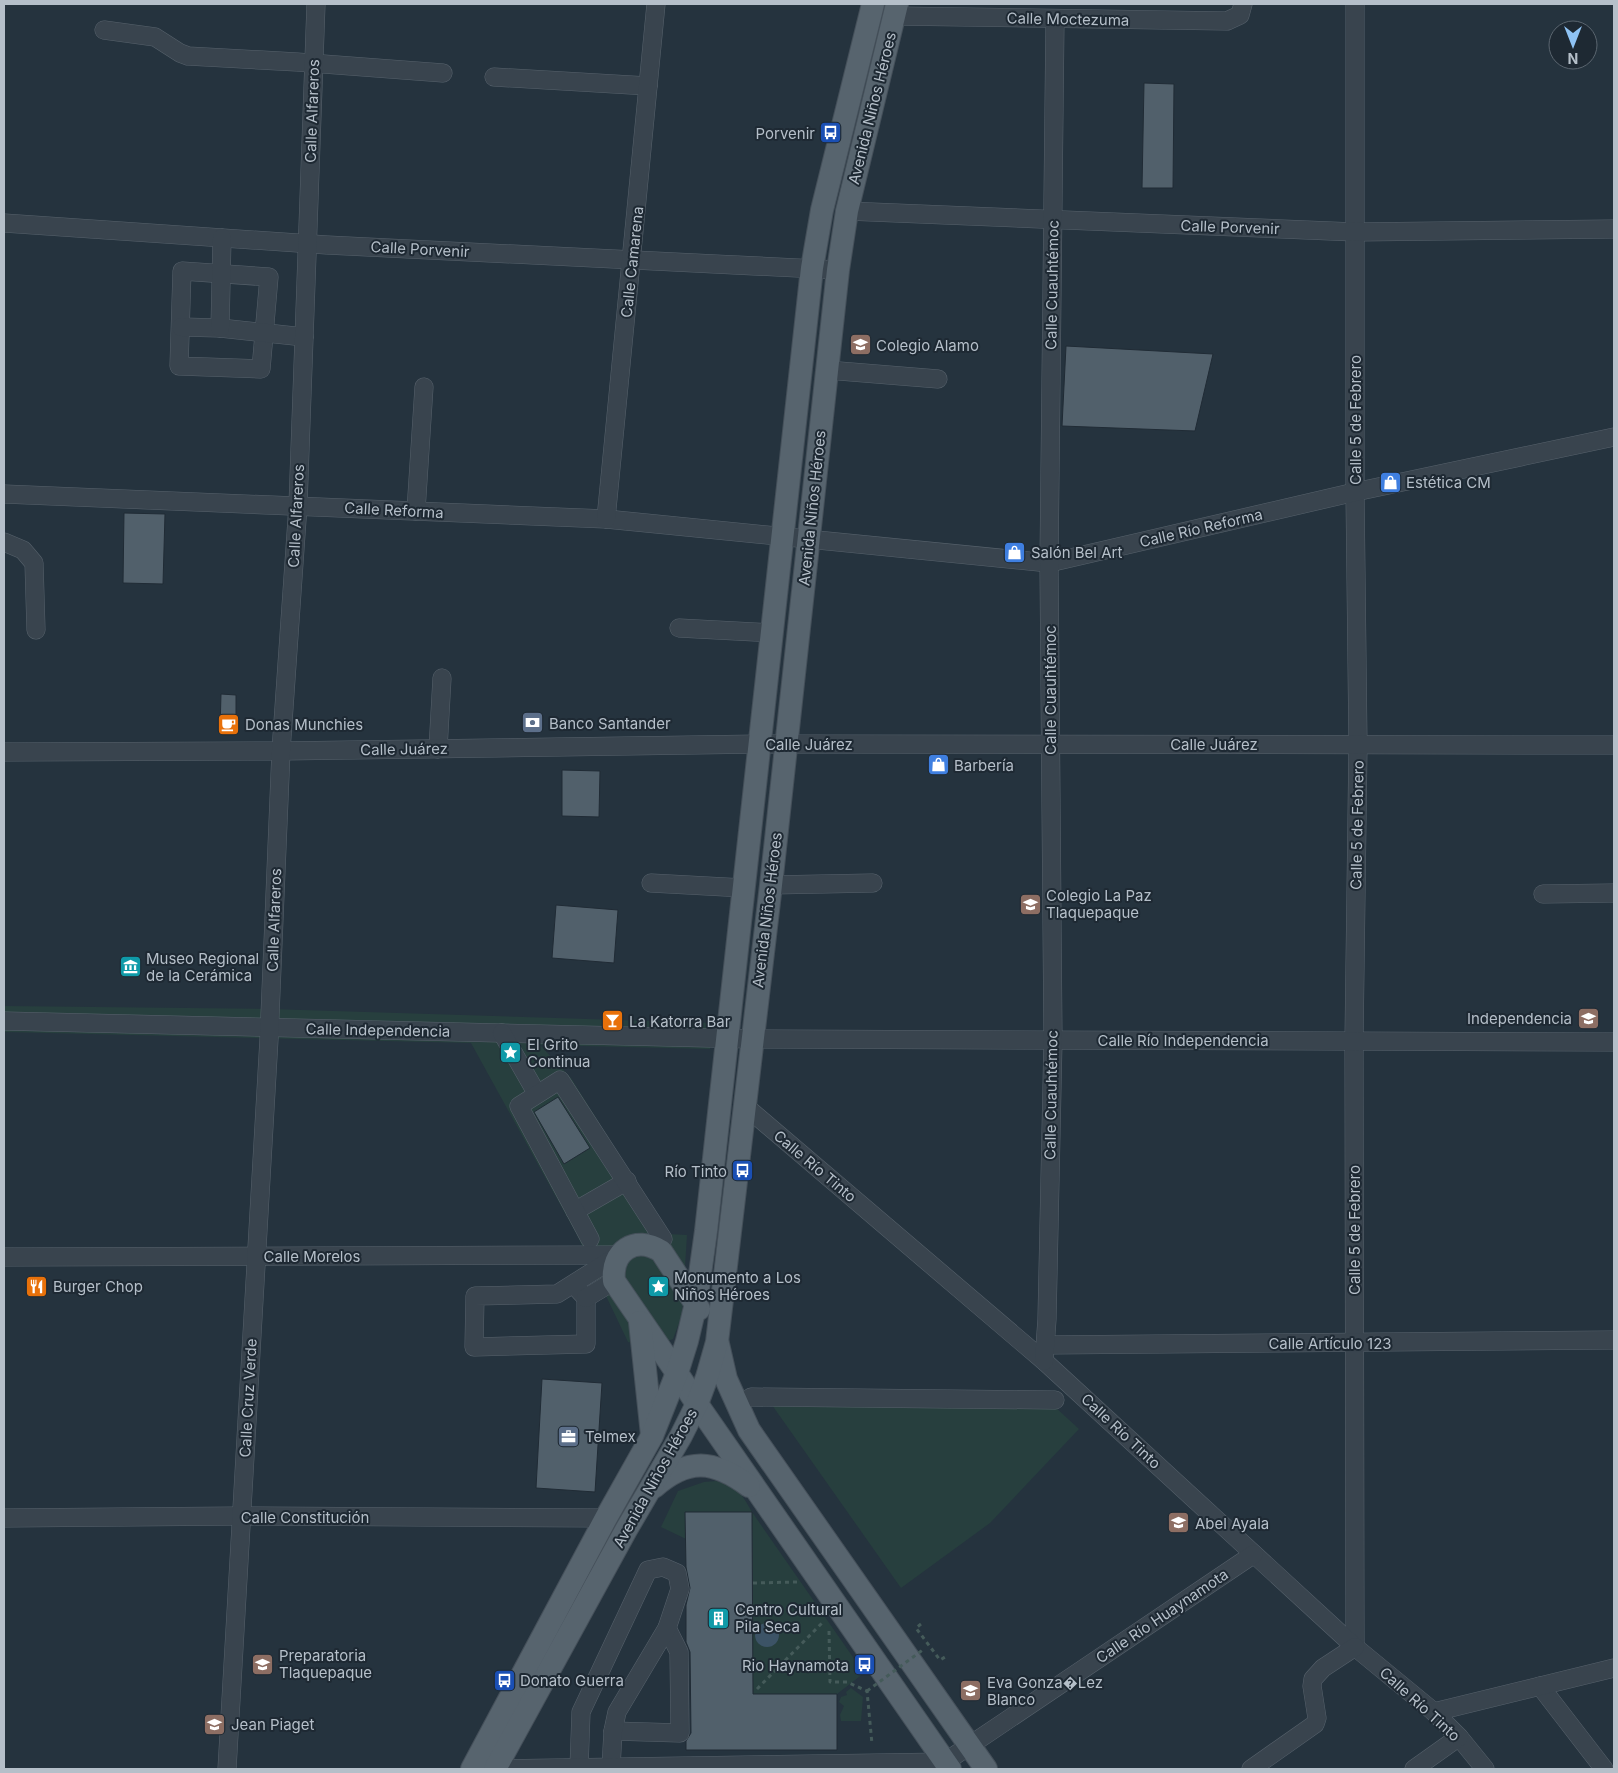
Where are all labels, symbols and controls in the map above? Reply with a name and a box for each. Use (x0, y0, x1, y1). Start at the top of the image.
street label: Calle Moctezuma (1006, 8, 1130, 30)
north arrow (1548, 20, 1598, 70)
street label: Avenida Niños Héroes (844, 30, 900, 186)
text: N (1568, 50, 1578, 67)
street label: Calle Alfareros (301, 59, 323, 163)
bus stop icon: Porvenir (819, 121, 843, 145)
place label: Porvenir (756, 124, 815, 143)
street label: Calle Camarena (617, 205, 647, 319)
street label: Calle Porvenir (1180, 216, 1280, 238)
street label: Calle Cuauhtémoc (1041, 220, 1063, 350)
street label: Calle Porvenir (370, 237, 470, 261)
school or university icon: Colegio Alamo (848, 333, 872, 357)
place label: Colegio Alamo (876, 336, 979, 355)
street label: Calle 5 de Febrero (1346, 355, 1365, 485)
street label: Avenida Niños Héroes (794, 429, 830, 587)
street label: Calle Alfareros (284, 464, 308, 568)
shop icon: Estética CM (1378, 470, 1402, 494)
place label: Estética CM (1406, 473, 1491, 492)
street label: Calle Reforma (344, 498, 444, 522)
street label: Calle Río Reforma (1138, 505, 1264, 551)
shop icon: Salón Bel Art (1003, 540, 1027, 564)
place label: Salón Bel Art (1031, 543, 1122, 562)
street label: Calle Cuauhtémoc (1041, 625, 1060, 755)
bank icon: Banco Santander (521, 711, 545, 735)
cafe icon: Donas Munchies (217, 712, 241, 736)
place label: Banco Santander (549, 714, 671, 733)
place label: Donas Munchies (245, 715, 363, 734)
street label: Calle Juárez (765, 735, 853, 754)
street label: Calle Juárez (1170, 735, 1258, 754)
street label: Calle Juárez (360, 739, 448, 759)
shop icon: Barbería (926, 753, 950, 777)
place label: Barbería (954, 756, 1014, 775)
street label: Calle 5 de Febrero (1346, 760, 1368, 890)
street label: Avenida Niños Héroes (748, 831, 786, 989)
street label: Calle Alfareros (263, 868, 285, 972)
place label: Colegio La Paz Tlaquepaque (1046, 886, 1152, 922)
school or university icon: Colegio La Paz Tlaquepaque (1018, 892, 1042, 916)
place label: Museo Regional de la Cerámica (146, 949, 259, 985)
museum icon: Museo Regional de la Cerámica (118, 955, 142, 979)
school or university icon: Independencia (1576, 1006, 1600, 1030)
bar icon: La Katorra Bar (601, 1009, 625, 1033)
place label: Independencia (1467, 1009, 1572, 1028)
place label: La Katorra Bar (629, 1012, 731, 1031)
street label: Calle Independencia (306, 1019, 450, 1041)
street label: Calle Cuauhtémoc (1040, 1030, 1062, 1160)
street label: Calle Río Independencia (1097, 1031, 1269, 1050)
place label: El Grito Continua (527, 1035, 591, 1071)
place icon: El Grito Continua (499, 1041, 523, 1065)
street label: Calle Río Tinto (770, 1126, 860, 1206)
bus stop icon: Río Tinto (731, 1159, 755, 1183)
place label: Río Tinto (665, 1162, 727, 1181)
street label: Calle 5 de Febrero (1345, 1165, 1364, 1295)
street label: Calle Morelos (264, 1247, 361, 1266)
place label: Monumento a Los Niños Héroes (674, 1268, 801, 1304)
restaurant icon: Burger Chop (25, 1274, 49, 1298)
place icon: Monumento a Los Niños Héroes (646, 1274, 670, 1298)
place label: Burger Chop (53, 1277, 143, 1296)
street label: Calle Artículo 123 (1268, 1334, 1392, 1353)
street label: Calle Cruz Verde (235, 1338, 261, 1458)
street label: Calle Río Tinto (1077, 1389, 1165, 1473)
street label: Avenida Niños Héroes (609, 1405, 701, 1551)
office icon: Telmex (557, 1424, 581, 1448)
place label: Telmex (585, 1427, 636, 1446)
street label: Calle Constitución (241, 1508, 369, 1527)
school or university icon: Abel Ayala (1167, 1511, 1191, 1535)
place label: Abel Ayala (1195, 1514, 1269, 1533)
street label: Calle Río Huaynamota (1092, 1565, 1232, 1667)
place label: Centro Cultural Pila Seca (735, 1600, 842, 1636)
building icon: Centro Cultural Pila Seca (707, 1606, 731, 1630)
place label: Preparatoria Tlaquepaque (279, 1646, 372, 1682)
school or university icon: Preparatoria Tlaquepaque (251, 1652, 275, 1676)
bus stop icon: Rio Haynamota (853, 1653, 877, 1677)
place label: Rio Haynamota (742, 1656, 849, 1675)
street label: Calle Río Tinto (1376, 1663, 1464, 1745)
bus stop icon: Donato Guerra (492, 1668, 516, 1692)
place label: Donato Guerra (520, 1671, 624, 1690)
place label: Eva Gonza�Lez Blanco (987, 1673, 1103, 1709)
school or university icon: Eva Gonza�Lez Blanco (959, 1679, 983, 1703)
school or university icon: Jean Piaget (203, 1712, 227, 1736)
place label: Jean Piaget (231, 1715, 315, 1734)

